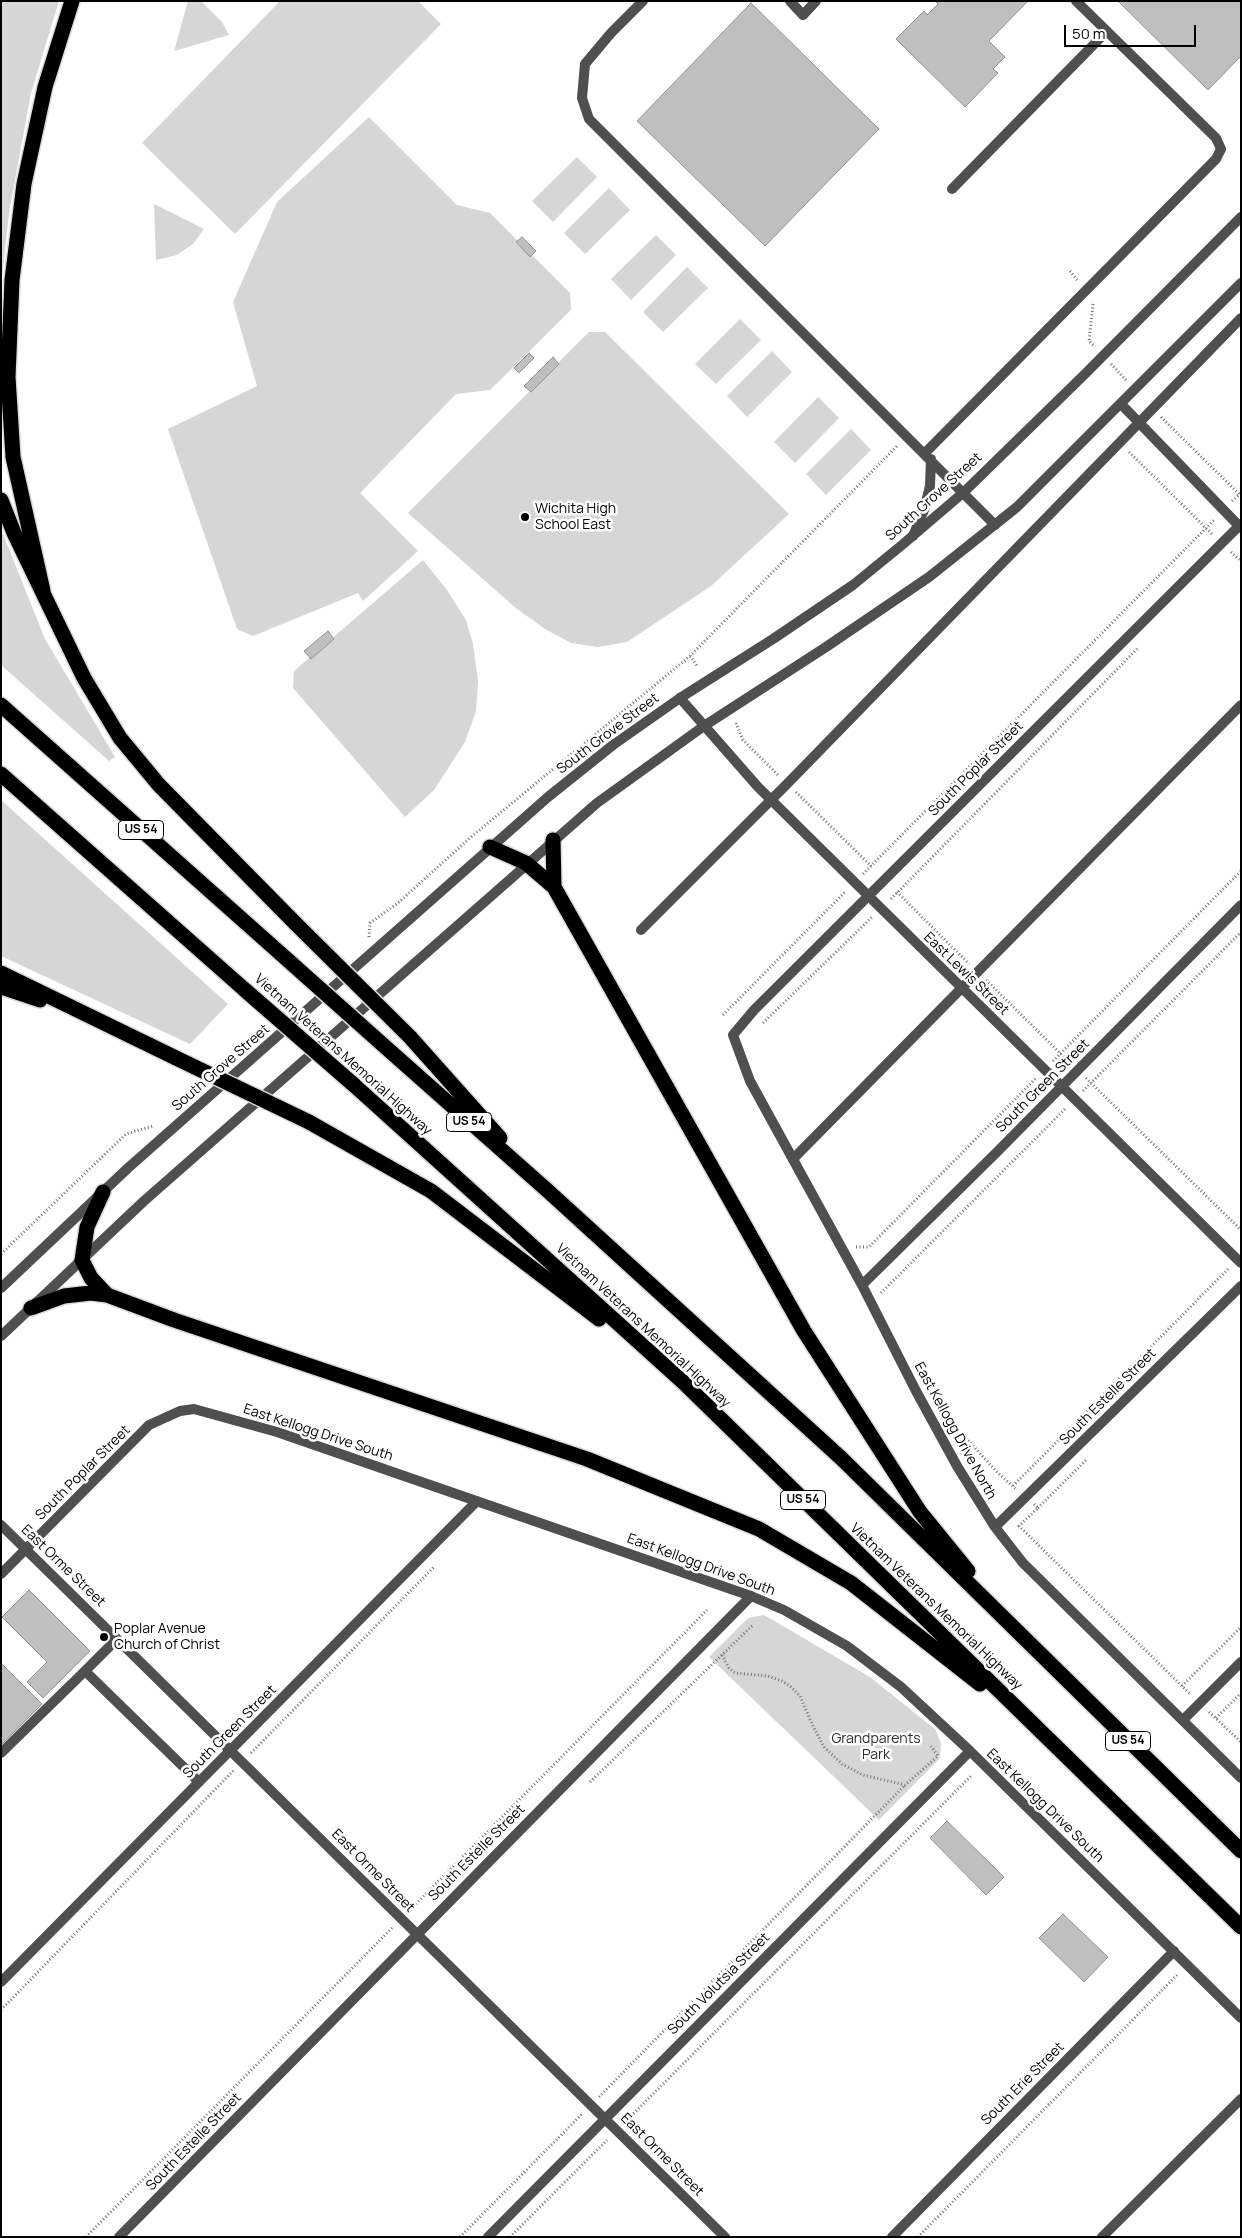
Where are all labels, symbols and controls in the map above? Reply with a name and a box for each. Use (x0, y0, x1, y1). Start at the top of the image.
scale bar (1067, 15, 1200, 47)
text: 50 m (1072, 23, 1106, 44)
street label: South Grove Street (882, 449, 986, 545)
place label: Wichita High School East (535, 501, 616, 534)
marker: Wichita High School East (519, 511, 531, 523)
street label: South Grove Street (554, 690, 662, 778)
street label: South Poplar Street (925, 718, 1027, 820)
road number: US 54 (118, 820, 164, 840)
street label: East Lewis Street (920, 929, 1012, 1019)
street label: Vietnam Veterans Memorial Highway (251, 971, 435, 1139)
street label: South Grove Street (169, 1021, 273, 1115)
street label: South Green Street (993, 1036, 1093, 1136)
road number: US 54 (446, 1112, 492, 1132)
street label: Vietnam Veterans Memorial Highway (552, 1240, 734, 1412)
street label: South Estelle Street (1056, 1345, 1160, 1449)
street label: East Kellogg Drive North (910, 1360, 1000, 1502)
street label: East Kellogg Drive South (241, 1401, 395, 1465)
street label: South Poplar Street (32, 1422, 134, 1524)
road number: US 54 (780, 1490, 826, 1510)
street label: Vietnam Veterans Memorial Highway (846, 1520, 1026, 1694)
street label: East Orme Street (17, 1522, 109, 1610)
street label: East Kellogg Drive South (625, 1530, 777, 1600)
place label: Poplar Avenue Church of Christ (114, 1621, 220, 1654)
marker: Poplar Avenue Church of Christ (98, 1631, 110, 1643)
street label: South Green Street (180, 1682, 280, 1782)
park label: Grandparents Park (831, 1731, 921, 1764)
road number: US 54 (1106, 1732, 1150, 1750)
street label: East Kellogg Drive South (983, 1746, 1107, 1866)
street label: South Estelle Street (425, 1801, 529, 1905)
street label: East Orme Street (328, 1826, 418, 1916)
street label: South Volutsia Street (665, 1930, 773, 2038)
street label: South Erie Street (978, 2039, 1068, 2129)
street label: South Estelle Street (143, 2090, 245, 2194)
street label: East Orme Street (617, 2110, 707, 2200)

